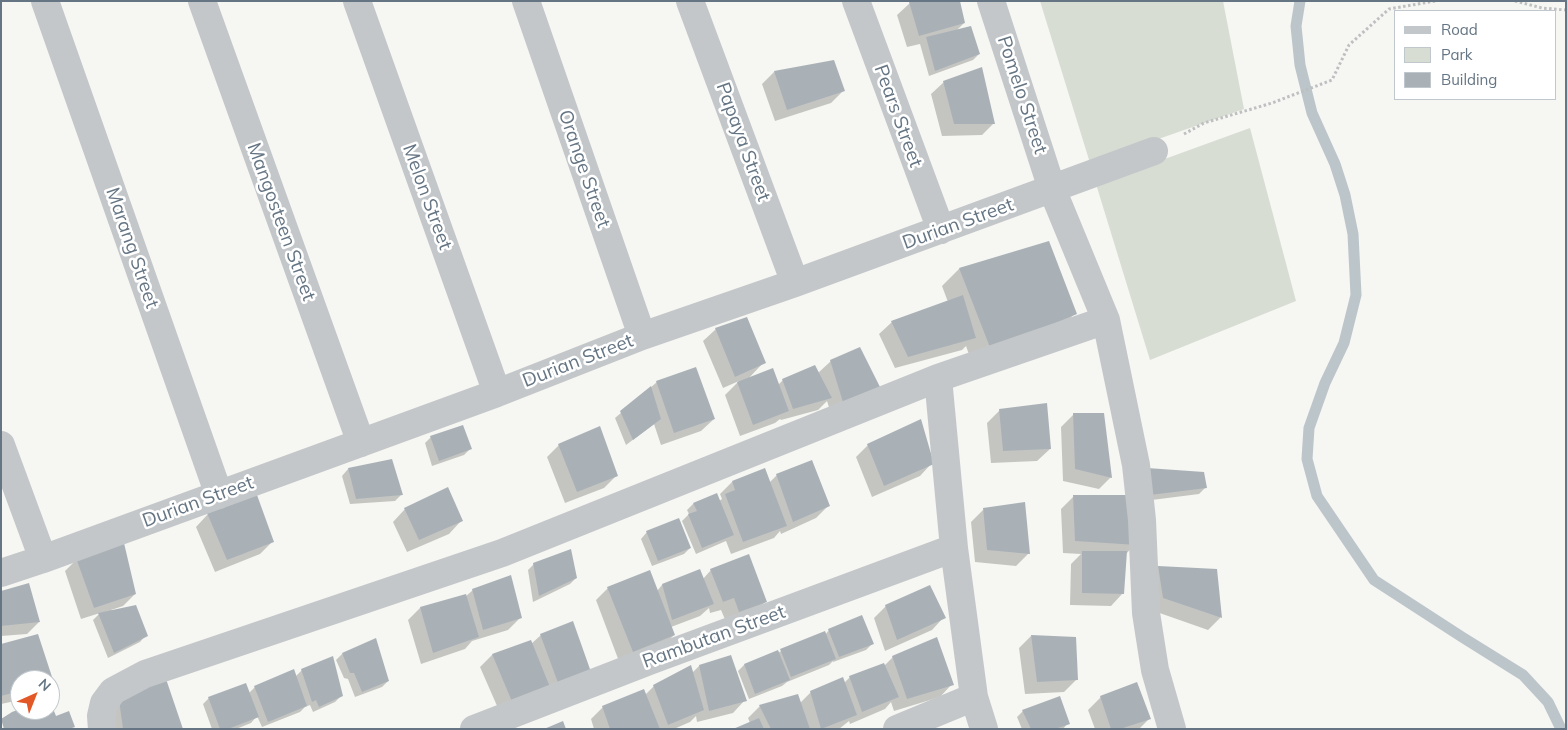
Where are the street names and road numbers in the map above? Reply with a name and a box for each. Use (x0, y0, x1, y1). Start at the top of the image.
street label: Pomelo Street (992, 33, 1052, 157)
street label: Pears Street (869, 62, 927, 170)
street label: Papaya Street (711, 79, 775, 205)
street label: Orange Street (553, 107, 615, 231)
street label: Mangosteen Street (242, 140, 320, 304)
street label: Melon Street (397, 141, 457, 253)
street label: Marang Street (101, 185, 163, 311)
street label: Durian Street (899, 193, 1017, 255)
street label: Durian Street (519, 329, 637, 393)
street label: Durian Street (139, 471, 257, 533)
street label: Rambutan Street (640, 601, 788, 673)

